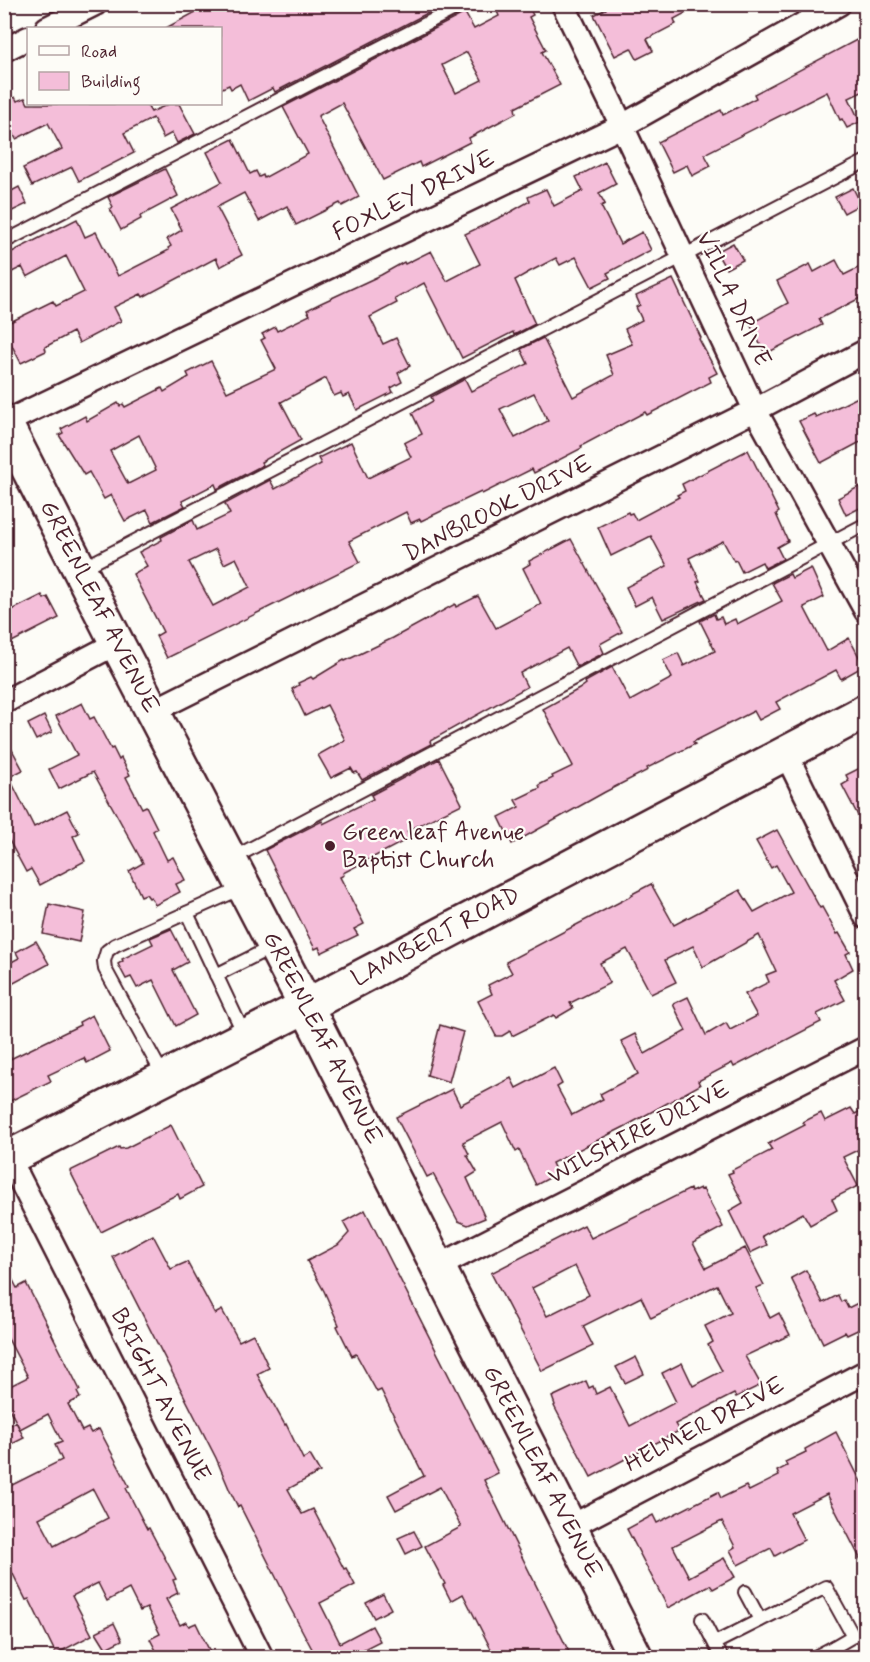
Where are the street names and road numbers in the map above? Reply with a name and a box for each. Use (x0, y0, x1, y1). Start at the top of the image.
street label: FOXLEY DRIVE (328, 143, 500, 249)
street label: VILLA DRIVE (688, 226, 778, 372)
street label: DANBROOK DRIVE (399, 448, 597, 570)
street label: GREENLEAF AVENUE (32, 495, 166, 719)
street label: LAMBERT ROAD (346, 880, 526, 994)
street label: GREENLEAF AVENUE (255, 926, 389, 1150)
street label: WILSHIRE DRIVE (543, 1074, 735, 1192)
street label: BRIGHT AVENUE (103, 1303, 217, 1487)
street label: GREENLEAF AVENUE (475, 1360, 609, 1584)
street label: HELMER DRIVE (620, 1370, 790, 1480)

